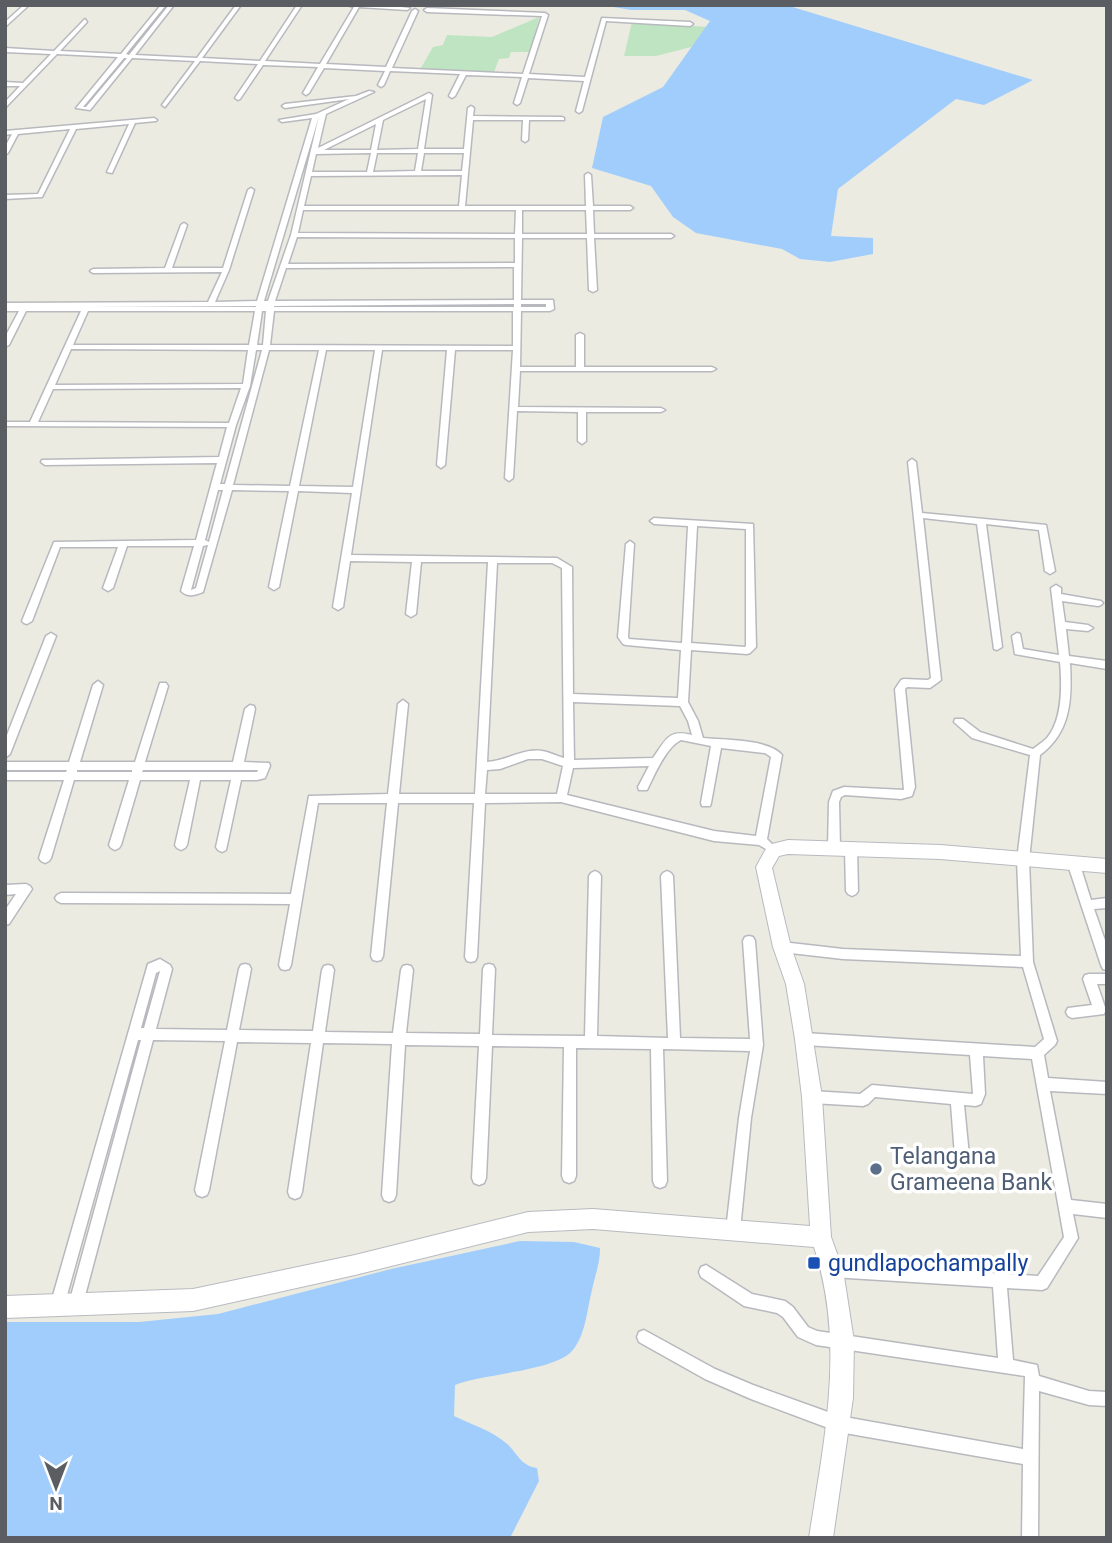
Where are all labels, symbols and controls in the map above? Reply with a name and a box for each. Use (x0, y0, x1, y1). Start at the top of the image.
place label: Telangana Grameena Bank (890, 1143, 1053, 1196)
marker: Telangana Grameena Bank (868, 1161, 884, 1177)
place label: gundlapochampally (828, 1250, 1028, 1277)
marker: gundlapochampally (806, 1255, 822, 1271)
north arrow (21, 1452, 91, 1522)
text: N (49, 1492, 63, 1515)

